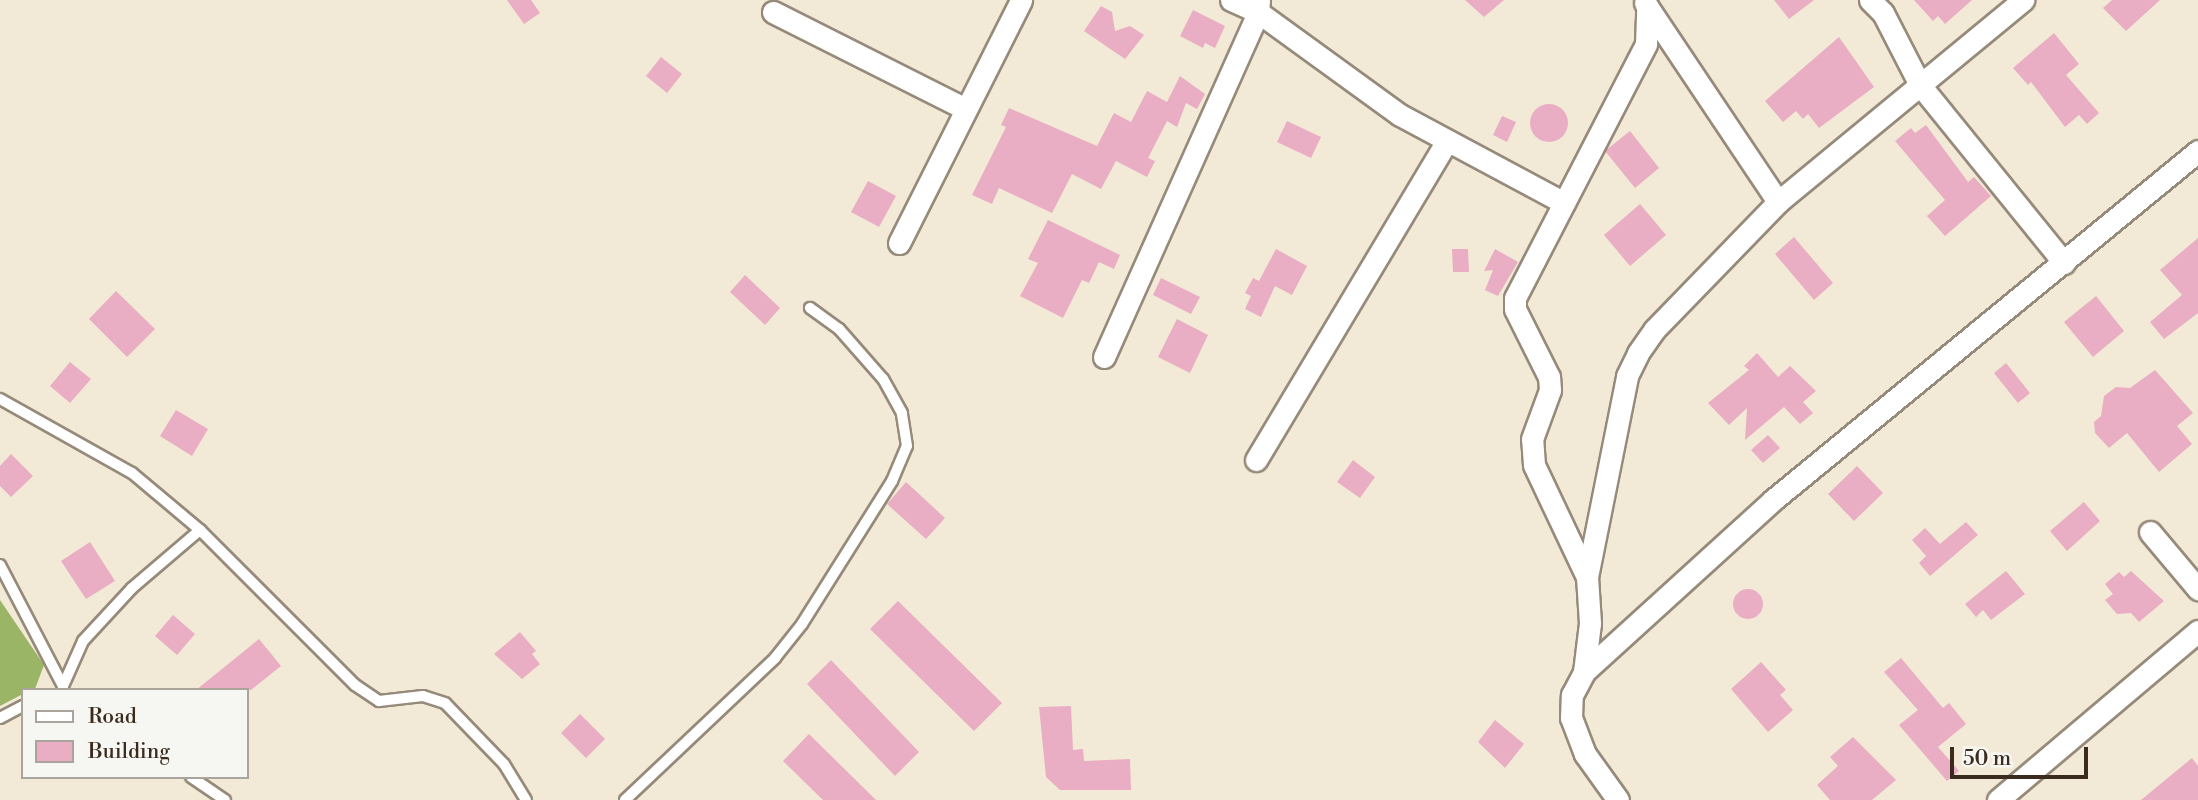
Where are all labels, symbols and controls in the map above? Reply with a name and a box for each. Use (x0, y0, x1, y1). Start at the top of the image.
legend (21, 688, 248, 779)
text: Road (88, 704, 137, 730)
scale bar (1953, 734, 2091, 778)
text: Building (88, 739, 170, 765)
text: 50 m (1963, 746, 2011, 772)

